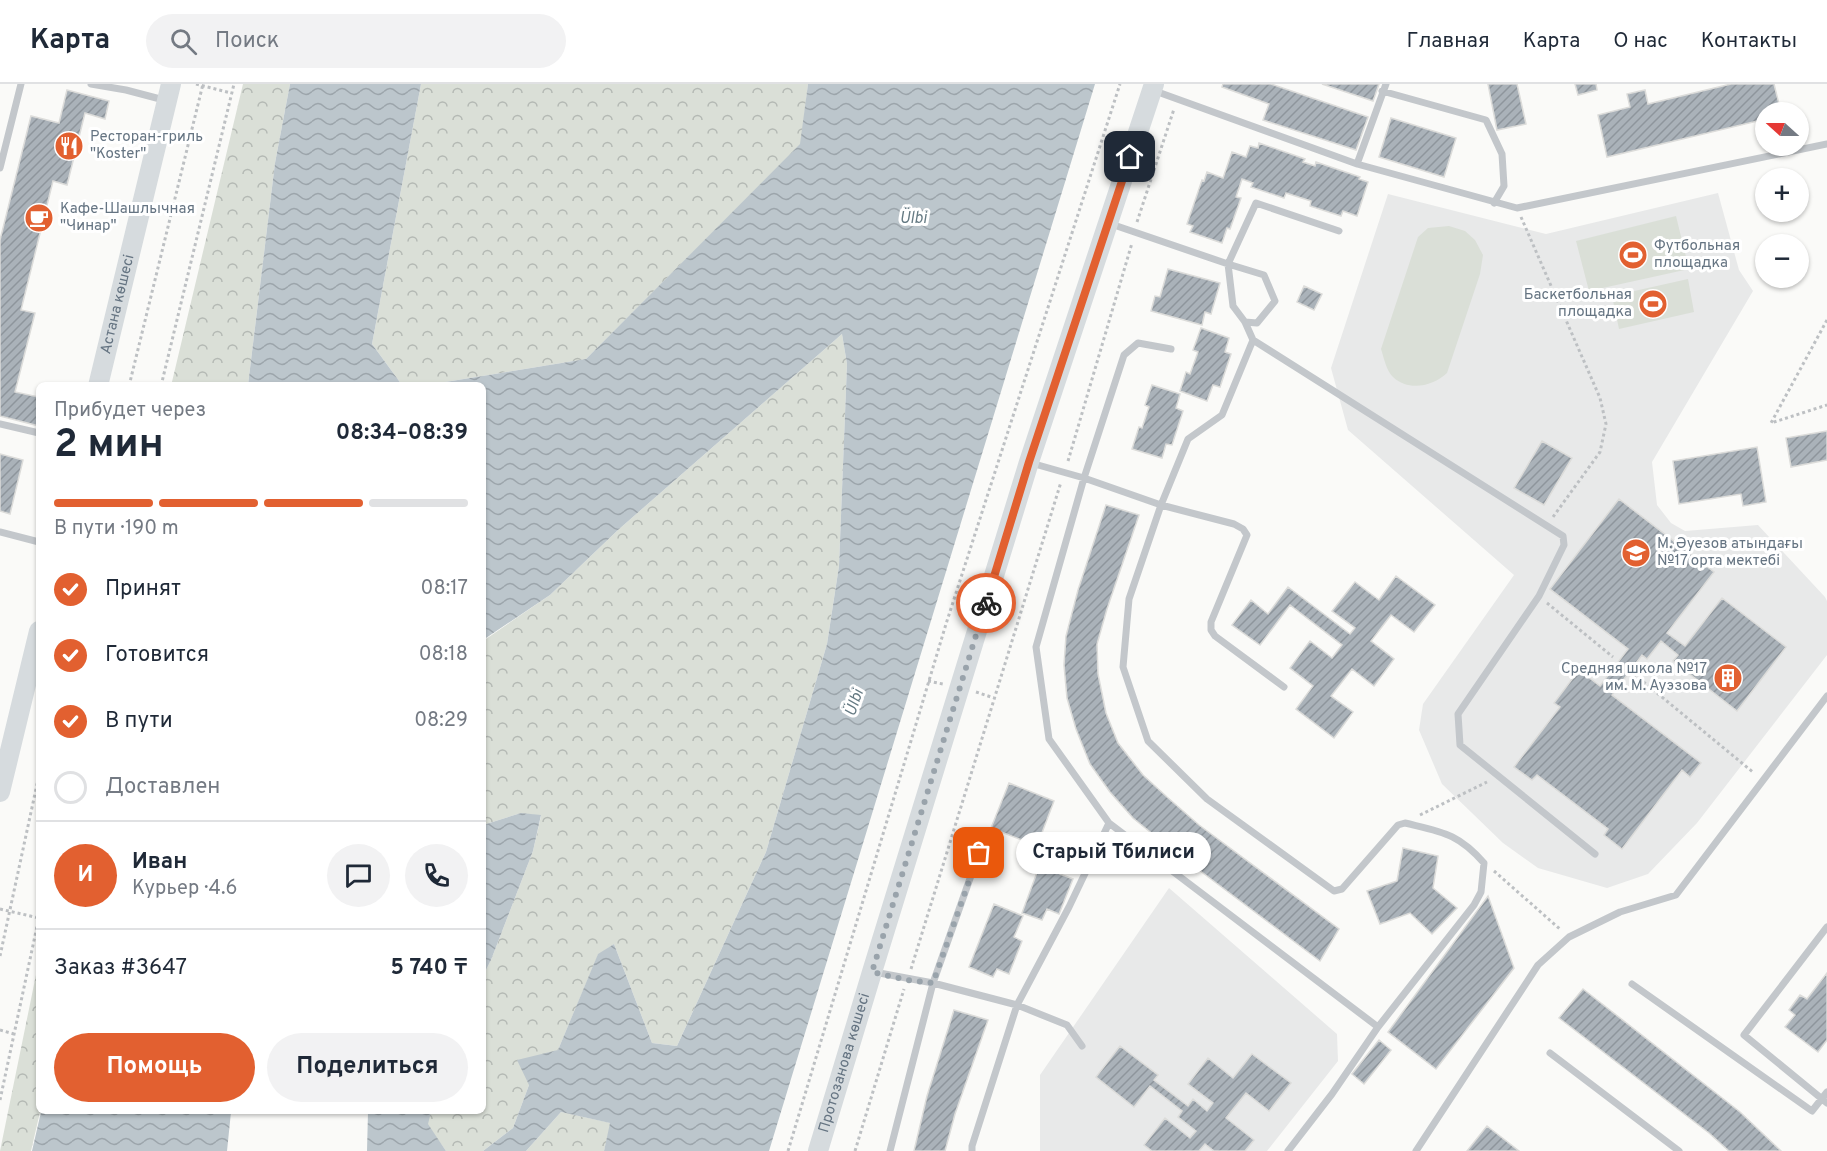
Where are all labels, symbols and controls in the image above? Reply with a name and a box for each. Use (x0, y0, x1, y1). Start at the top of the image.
search box (146, 14, 566, 68)
text: Карта (30, 23, 110, 59)
icon: search (167, 25, 200, 58)
text: Поиск (215, 28, 279, 55)
text: Главная (1406, 28, 1490, 55)
text: Карта (1523, 28, 1580, 55)
text: О нас (1613, 28, 1668, 55)
text: Контакты (1701, 28, 1797, 55)
north arrow (1755, 102, 1809, 156)
map controls (1755, 102, 1809, 288)
place label: Ресторан-гриль "Koster" (90, 128, 203, 164)
restaurant icon: Ресторан-гриль "Koster" (53, 130, 85, 162)
pin (1104, 131, 1155, 182)
icon: home (1113, 140, 1146, 173)
button: + (1755, 168, 1809, 222)
place label: Кафе-Шашлычная "Чинар" (60, 200, 195, 236)
cafe icon: Кафе-Шашлычная "Чинар" (23, 202, 55, 234)
water label: Ülbi (899, 207, 928, 229)
button: − (1755, 234, 1809, 288)
place label: Футбольная площадка (1654, 237, 1740, 273)
sports icon: Футбольная площадка (1617, 239, 1649, 271)
street label: Астана көшесі (97, 253, 139, 356)
place label: Баскетбольная площадка (1524, 286, 1632, 322)
sports icon: Баскетбольная площадка (1637, 288, 1669, 320)
text: Прибудет через (54, 398, 206, 424)
text: 08:34–08:39 (336, 420, 468, 447)
text: 2 мин (54, 422, 164, 471)
text: В пути · 190 m (54, 516, 179, 542)
place label: М. Әуезов атындағы №17 орта мектебі (1657, 535, 1803, 571)
school or university icon: М. Әуезов атындағы №17 орта мектебі (1620, 537, 1652, 569)
icon: check (54, 573, 87, 606)
courier (956, 573, 1016, 633)
text: Принят (105, 576, 181, 603)
text: 08:17 (421, 576, 468, 602)
icon: bike (970, 587, 1003, 620)
icon: check (54, 639, 87, 672)
text: Готовится (105, 642, 209, 669)
text: 08:18 (419, 642, 468, 668)
place label: Средняя школа №17 им. М. Ауэзова (1561, 660, 1707, 696)
building icon: Средняя школа №17 им. М. Ауэзова (1712, 662, 1744, 694)
water label: Ülbi (839, 685, 869, 719)
icon: check (54, 705, 87, 738)
text: В пути (105, 708, 173, 735)
text: 08:29 (414, 708, 468, 734)
text: Доставлен (105, 774, 220, 801)
pin (953, 827, 1004, 878)
callout: Старый Тбилиси (1015, 832, 1210, 874)
icon: bag (962, 836, 995, 869)
text: Старый Тбилиси (1032, 840, 1195, 866)
button: chat (327, 844, 390, 907)
button: phone (405, 844, 468, 907)
text: Иван (132, 849, 187, 876)
text: И (78, 862, 93, 889)
text: Курьер · 4.6 (132, 876, 237, 902)
text: Заказ #3647 (54, 955, 187, 982)
text: 5 740 ₸ (390, 955, 468, 982)
street label: Протозанова көшесі (815, 991, 875, 1135)
button: Помощь (54, 1033, 255, 1102)
button: Поделиться (267, 1033, 468, 1102)

